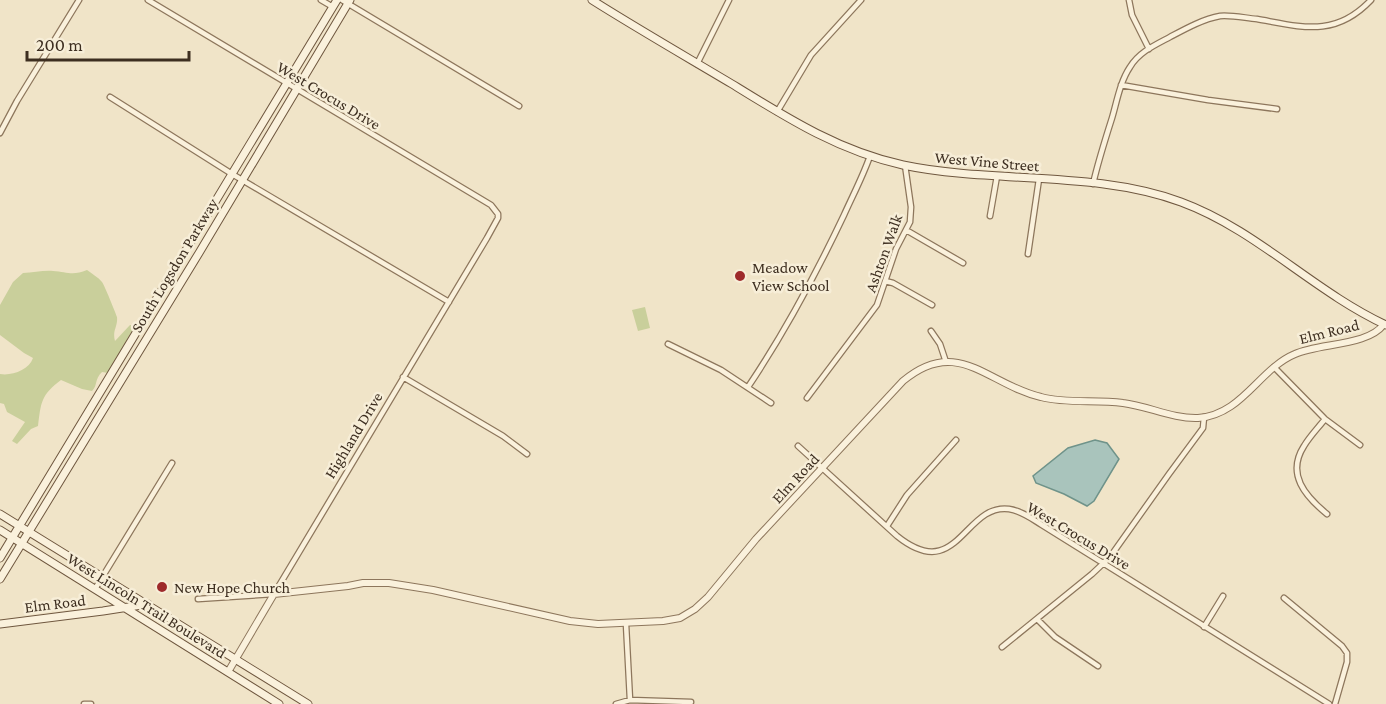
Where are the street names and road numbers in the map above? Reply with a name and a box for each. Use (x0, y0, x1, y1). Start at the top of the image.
street label: West Crocus Drive (274, 58, 383, 133)
street label: West Vine Street (934, 148, 1041, 175)
street label: South Logsdon Parkway (128, 195, 222, 336)
street label: Ashton Walk (861, 211, 906, 295)
street label: Elm Road (1297, 316, 1361, 347)
street label: Highland Drive (321, 389, 387, 482)
street label: Elm Road (768, 450, 823, 507)
street label: West Crocus Drive (1024, 498, 1133, 573)
street label: West Lincoln Trail Boulevard (64, 549, 230, 662)
street label: Elm Road (24, 591, 87, 616)

